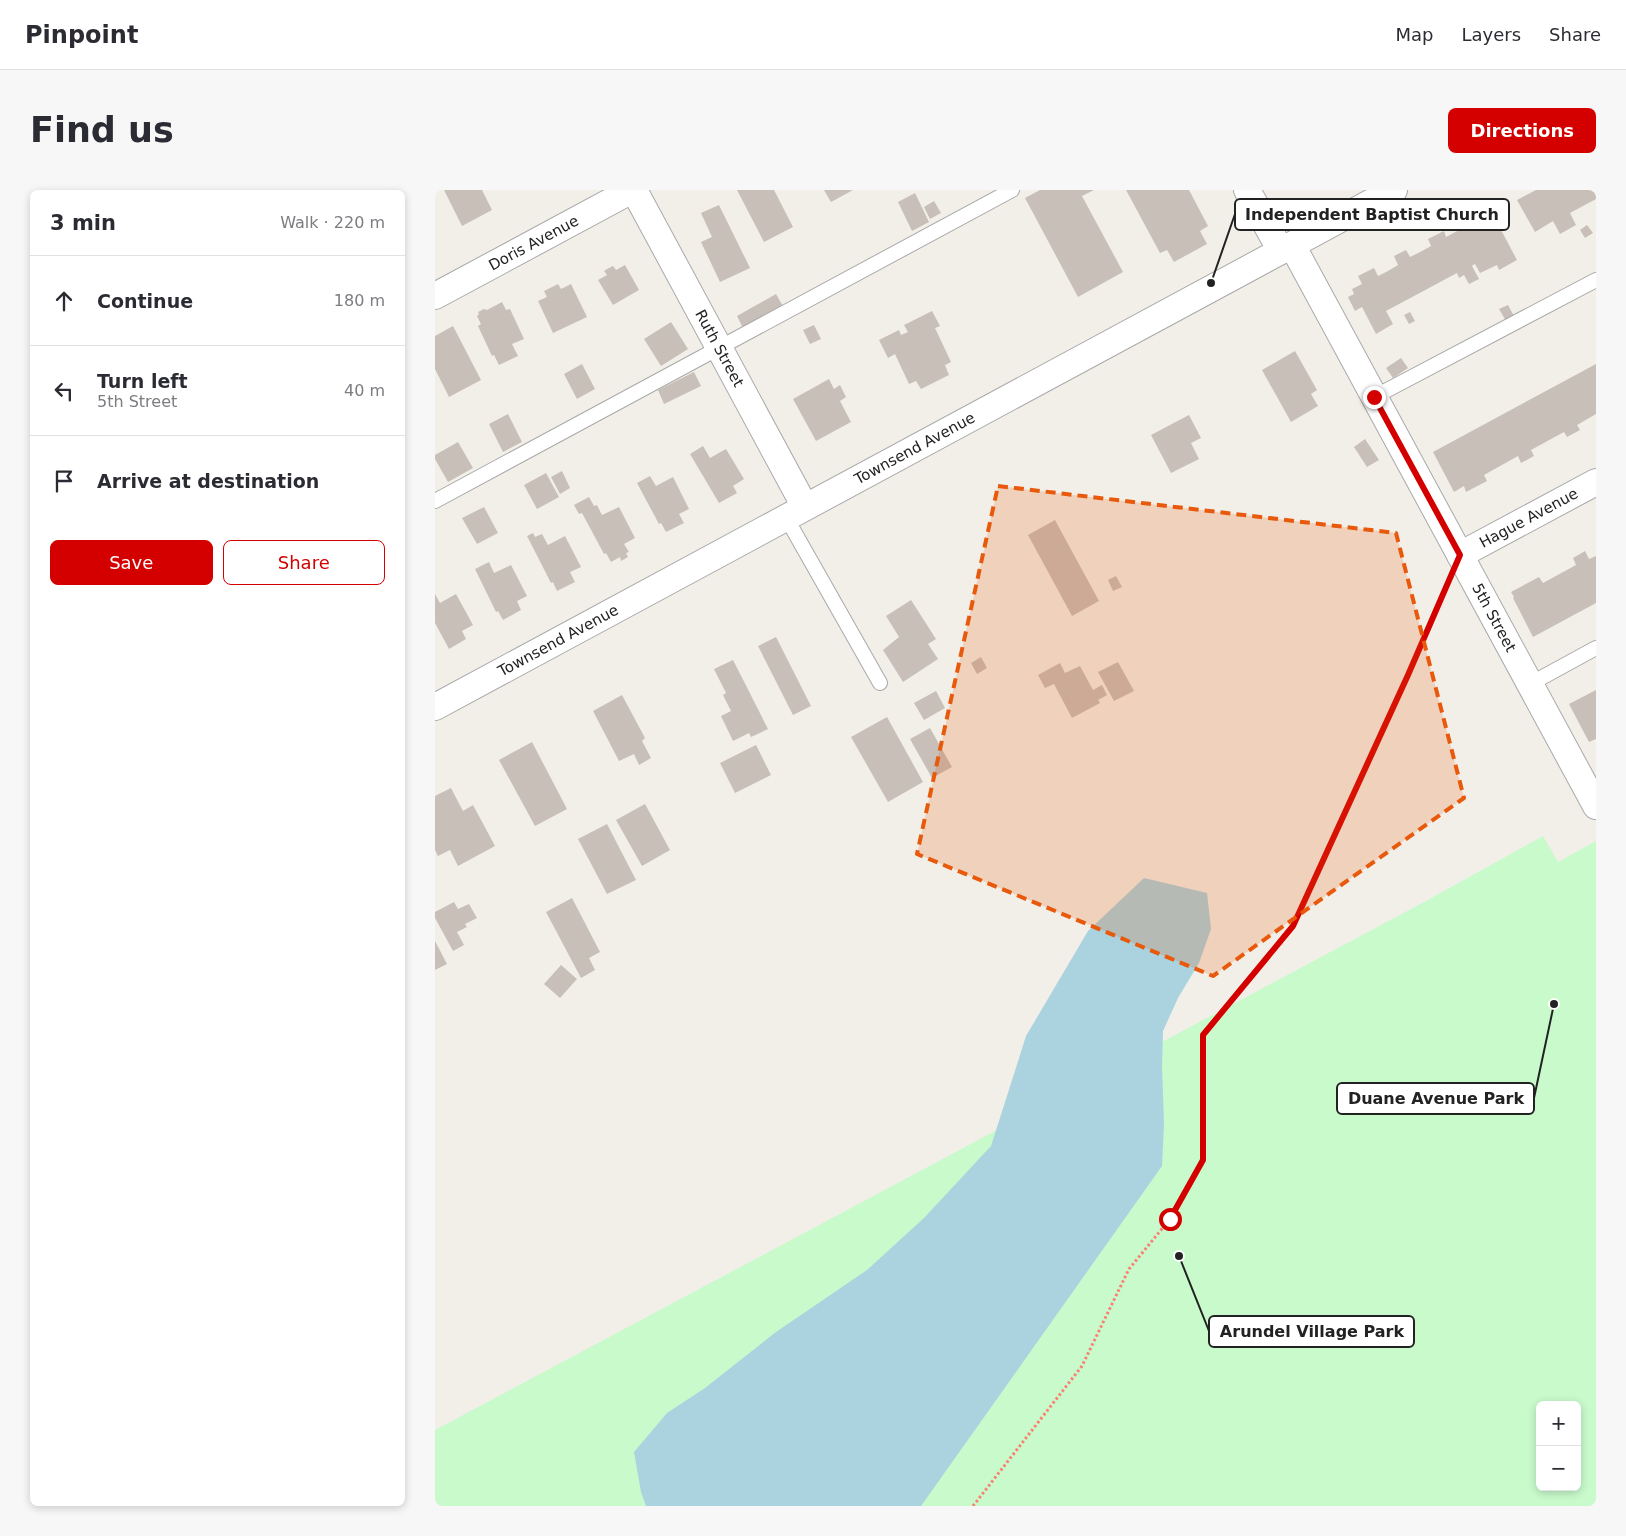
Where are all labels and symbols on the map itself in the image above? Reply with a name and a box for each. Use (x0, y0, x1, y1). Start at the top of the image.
callout: Independent Baptist Church (1235, 199, 1509, 230)
text: Independent Baptist Church (1245, 205, 1499, 224)
street label: Doris Avenue (486, 211, 582, 274)
street label: Ruth Street (691, 307, 748, 390)
route end (1363, 386, 1386, 409)
street label: Townsend Avenue (850, 409, 978, 489)
street label: Hague Avenue (1476, 484, 1581, 552)
street label: 5th Street (1468, 580, 1520, 655)
street label: Townsend Avenue (494, 601, 622, 681)
callout: Duane Avenue Park (1337, 1083, 1534, 1114)
text: Duane Avenue Park (1348, 1089, 1524, 1108)
route start (1159, 1208, 1182, 1231)
callout: Arundel Village Park (1209, 1316, 1414, 1347)
text: Arundel Village Park (1220, 1322, 1404, 1341)

